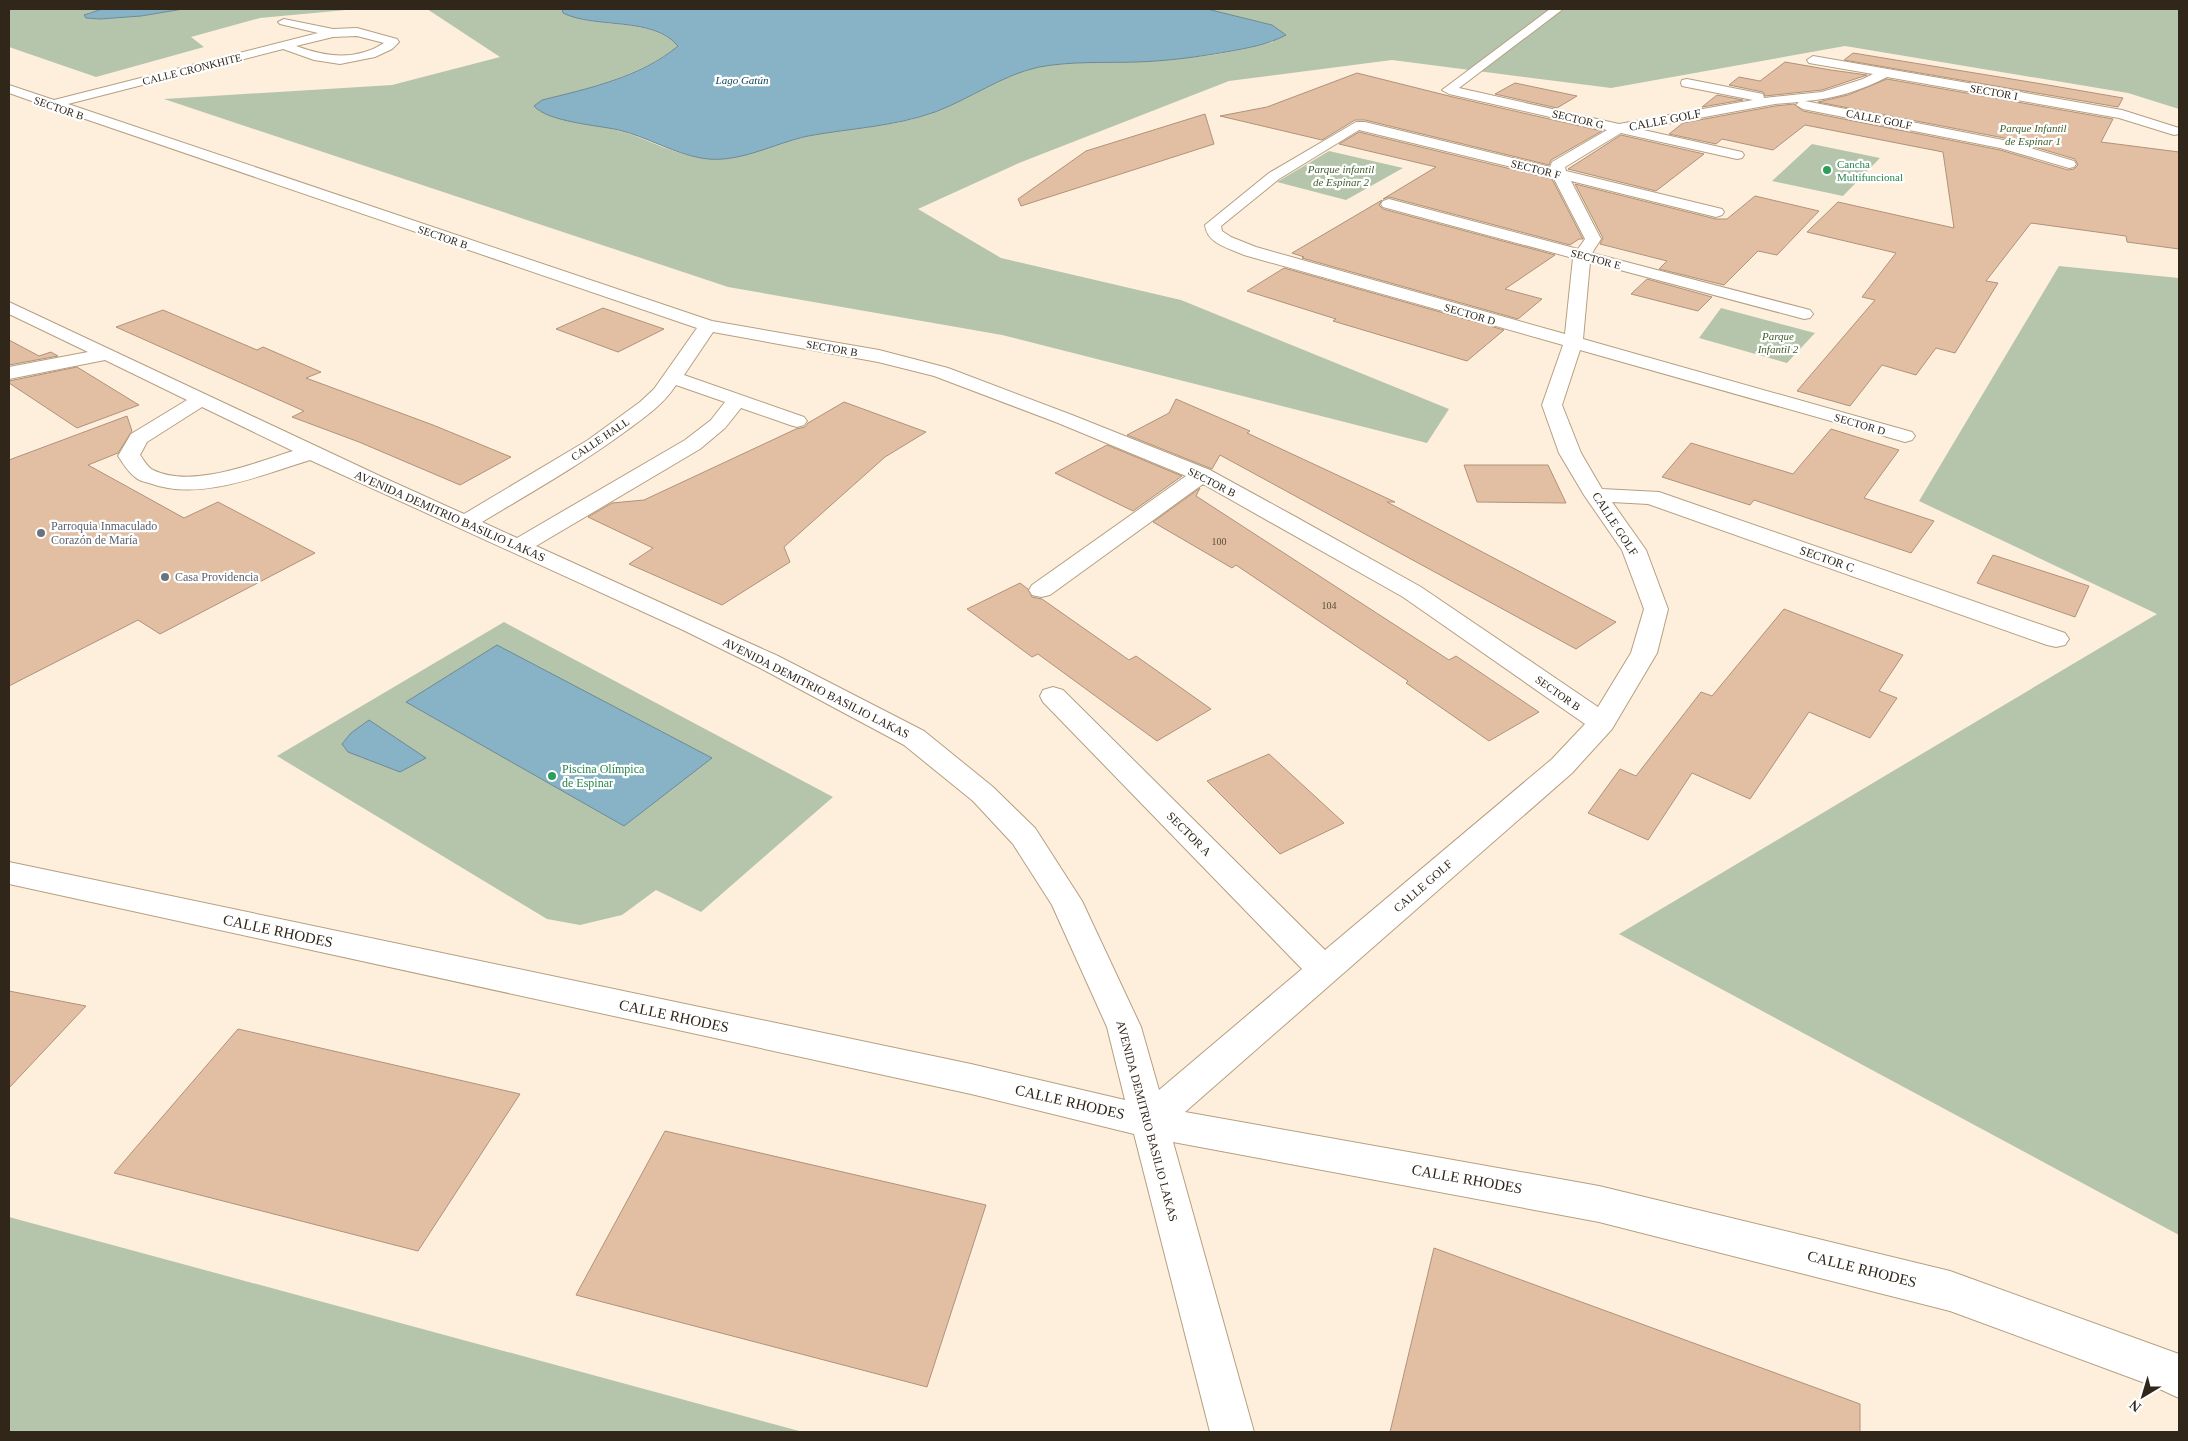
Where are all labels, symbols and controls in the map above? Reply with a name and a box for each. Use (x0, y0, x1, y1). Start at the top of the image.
street label: CALLE CRONKHITE (141, 51, 243, 87)
water label: Lago Gatún (715, 74, 769, 86)
street label: SECTOR I (1969, 82, 2019, 102)
street label: SECTOR B (32, 94, 86, 122)
street label: CALLE GOLF (1628, 106, 1702, 134)
street label: SECTOR G (1551, 107, 1605, 131)
street label: CALLE GOLF (1845, 107, 1913, 131)
park label: Parque Infantil de Espinar 1 (1998, 122, 2067, 147)
street label: SECTOR F (1510, 157, 1562, 181)
place label: Cancha Multifuncional (1837, 158, 1903, 183)
park label: Parque infantil de Espinar 2 (1307, 163, 1374, 188)
marker: Cancha Multifuncional (1821, 164, 1833, 176)
street label: SECTOR B (416, 223, 470, 251)
street label: SECTOR E (1570, 247, 1623, 272)
street label: SECTOR D (1443, 301, 1497, 327)
park label: Parque Infantil 2 (1757, 330, 1799, 355)
street label: SECTOR B (805, 338, 859, 358)
street label: SECTOR D (1833, 411, 1887, 437)
street label: CALLE HALL (569, 415, 632, 463)
street label: SECTOR B (1186, 465, 1238, 499)
street label: AVENIDA DEMITRIO BASILIO LAKAS (352, 467, 548, 565)
street label: CALLE GOLF (1589, 490, 1641, 559)
place label: Parroquia Inmaculado Corazón de María (51, 519, 157, 547)
marker: Parroquia Inmaculado Corazón de María (35, 527, 47, 539)
house number: 100 (1212, 536, 1227, 547)
street label: SECTOR C (1798, 543, 1856, 575)
place label: Casa Providencia (175, 570, 259, 584)
marker: Casa Providencia (159, 571, 171, 583)
house number: 104 (1322, 600, 1337, 611)
street label: AVENIDA DEMITRIO BASILIO LAKAS (720, 635, 912, 741)
street label: SECTOR B (1533, 673, 1583, 713)
place label: Piscina Olímpica de Espinar (562, 762, 645, 790)
marker: Piscina Olímpica de Espinar (546, 770, 558, 782)
street label: SECTOR A (1164, 809, 1214, 859)
street label: CALLE GOLF (1391, 857, 1455, 915)
street label: CALLE RHODES (222, 912, 334, 950)
street label: CALLE RHODES (618, 997, 730, 1035)
street label: AVENIDA DEMITRIO BASILIO LAKAS (1113, 1019, 1181, 1223)
street label: CALLE RHODES (1014, 1082, 1126, 1122)
street label: CALLE RHODES (1410, 1161, 1524, 1197)
street label: CALLE RHODES (1806, 1248, 1918, 1290)
north arrow (2118, 1371, 2168, 1421)
text: N (2127, 1397, 2144, 1415)

